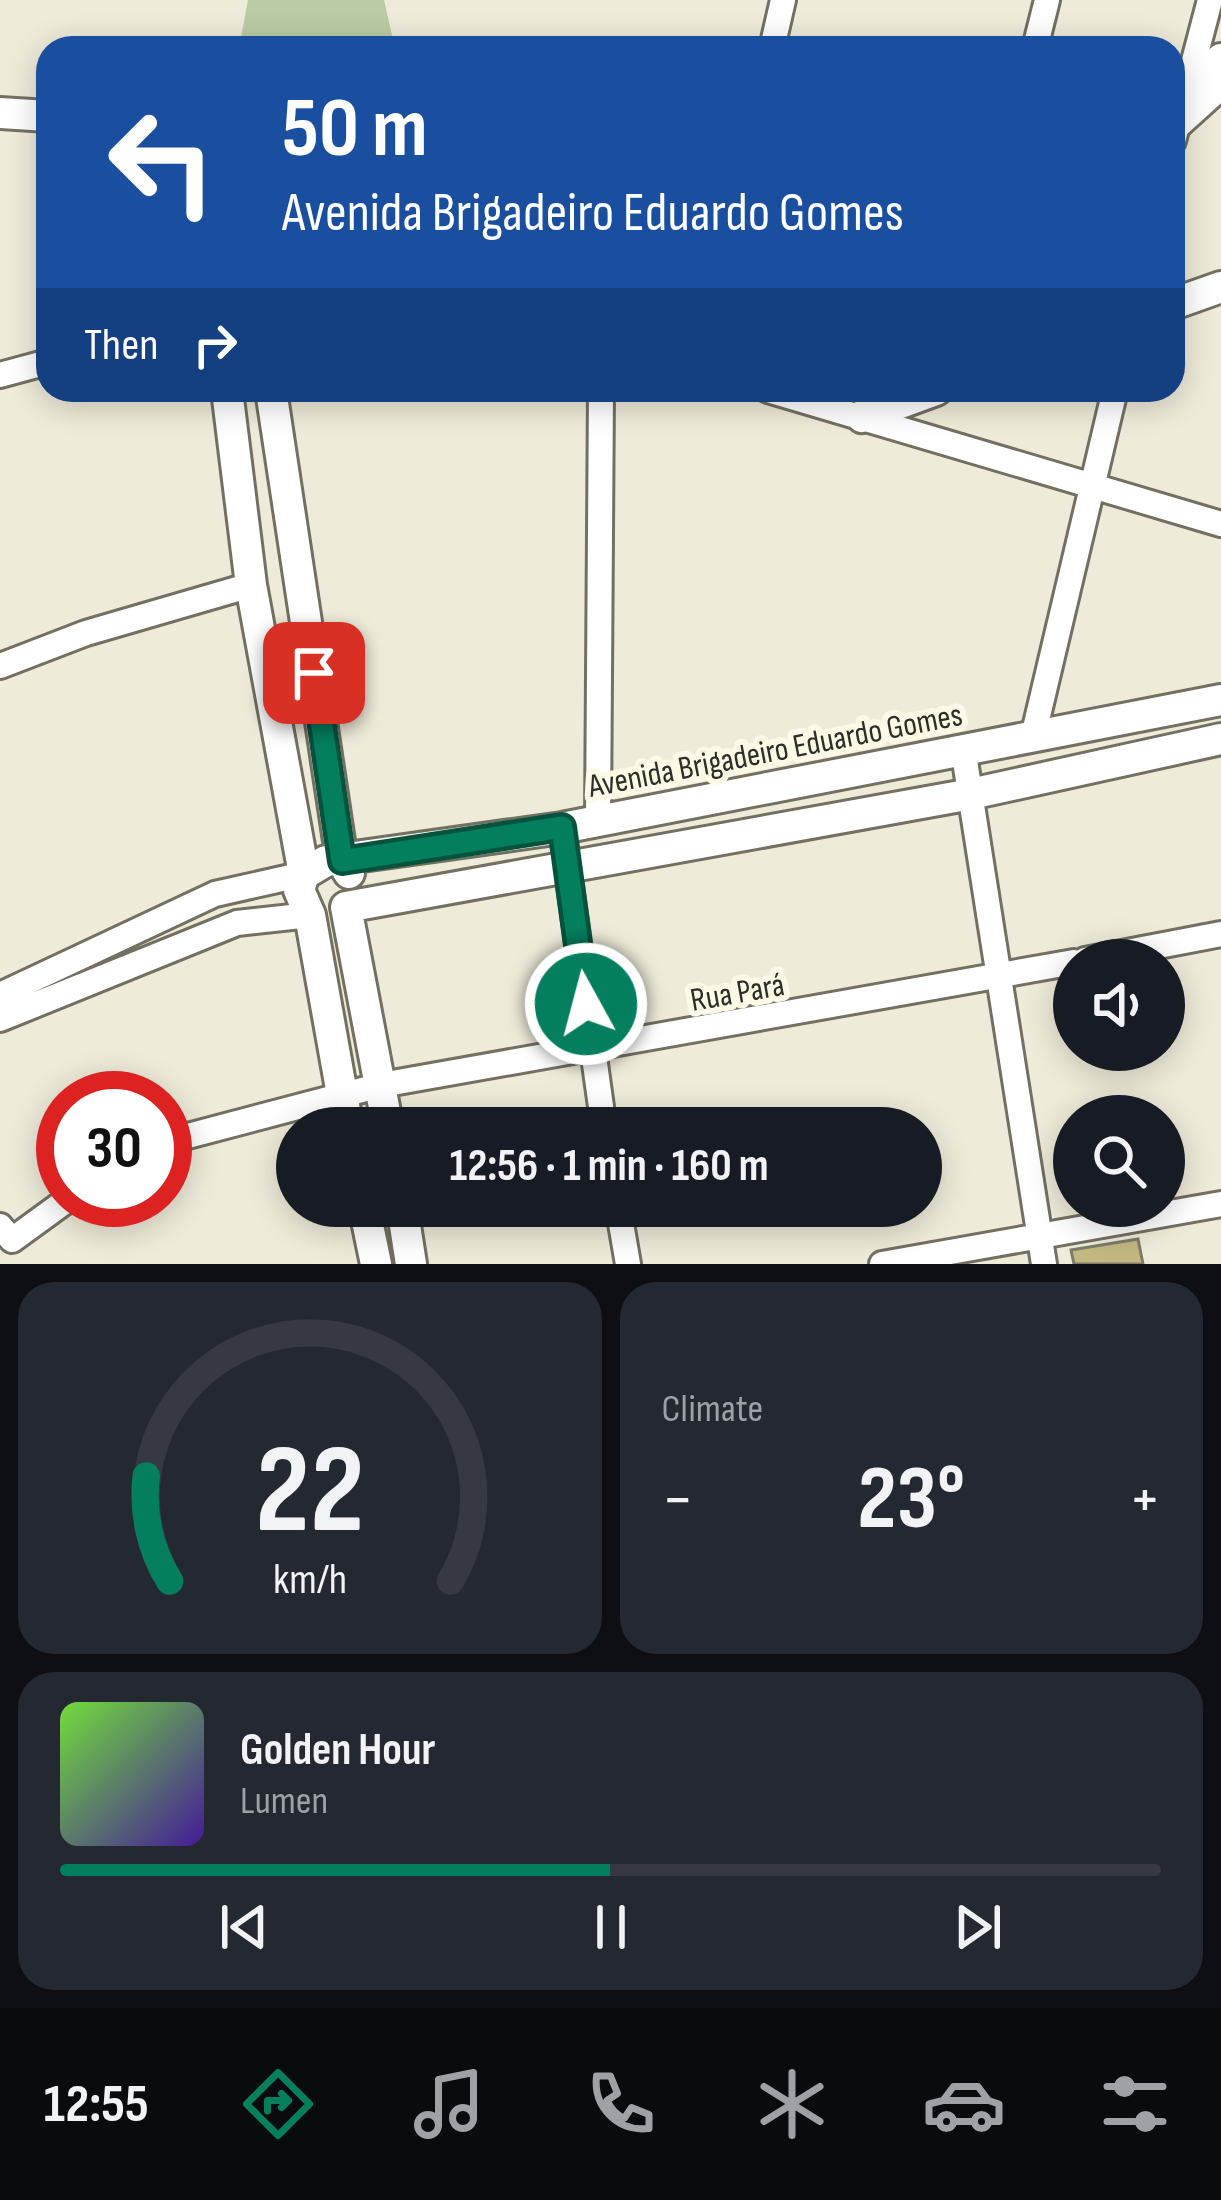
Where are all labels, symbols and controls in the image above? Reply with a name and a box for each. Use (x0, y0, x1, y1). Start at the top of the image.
text: 50 m (282, 79, 428, 180)
icon: left (84, 84, 240, 240)
text: Avenida Brigadeiro Eduardo Gomes (282, 181, 904, 246)
icon: right (182, 312, 248, 378)
text: Then (84, 318, 158, 373)
pin (263, 622, 365, 724)
icon: arrive (281, 640, 347, 706)
street label: Avenida Brigadeiro Eduardo Gomes (584, 695, 966, 807)
map controls (1053, 939, 1185, 1227)
button: sound (1053, 939, 1185, 1071)
position arrow (523, 941, 649, 1067)
street label: Rua Pará (687, 965, 788, 1021)
speed limit sign: 30 (36, 1071, 192, 1227)
button: search (1053, 1095, 1185, 1227)
text: 12:56 · 1 min · 160 m (449, 1139, 769, 1194)
text: Climate (662, 1386, 763, 1433)
text: 22 (255, 1418, 364, 1567)
text: 23° (857, 1446, 965, 1554)
text: − (662, 1461, 694, 1540)
text: + (1129, 1461, 1161, 1540)
text: km/h (273, 1554, 347, 1606)
text: Golden Hour (240, 1723, 435, 1778)
text: Lumen (240, 1778, 328, 1825)
icon: previous (211, 1894, 277, 1960)
icon: pause (578, 1894, 644, 1960)
icon: next (945, 1894, 1011, 1960)
icon: directions (236, 2062, 320, 2146)
icon: music (407, 2062, 491, 2146)
icon: phone (579, 2062, 663, 2146)
icon: climate (750, 2062, 834, 2146)
icon: car (922, 2062, 1006, 2146)
icon: filters (1093, 2062, 1177, 2146)
text: 12:55 (44, 2072, 149, 2137)

